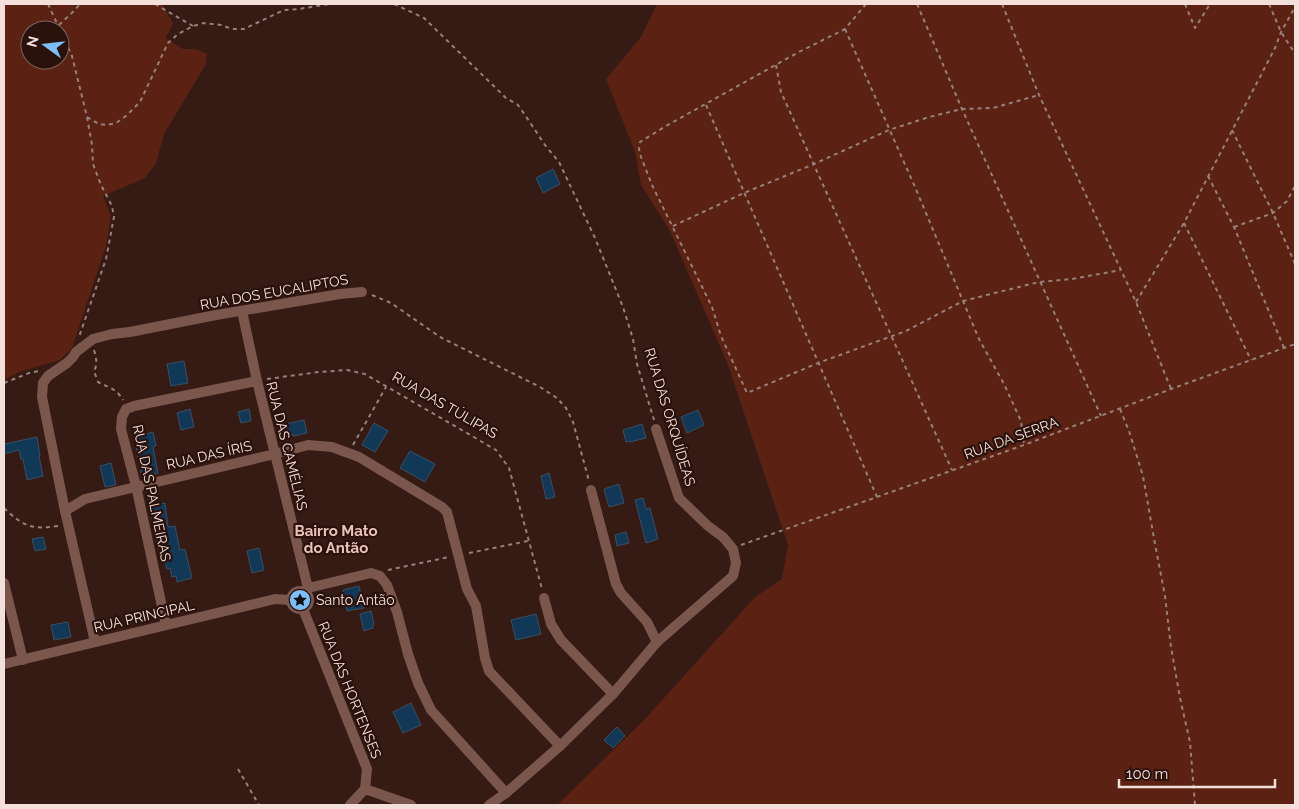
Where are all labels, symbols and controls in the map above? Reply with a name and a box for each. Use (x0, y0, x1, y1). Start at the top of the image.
north arrow (20, 20, 70, 70)
text: N (23, 34, 42, 49)
street label: RUA DOS EUCALIPTOS (199, 271, 350, 313)
street label: RUA DAS ORQUÍDEAS (641, 346, 700, 488)
street label: RUA DAS TÚLIPAS (389, 367, 502, 442)
street label: RUA DAS CAMÉLIAS (263, 380, 312, 513)
street label: RUA DA SERRA (962, 413, 1061, 462)
street label: RUA DAS PALMEIRAS (130, 423, 174, 564)
street label: RUA DAS ÍRIS (164, 436, 254, 473)
district label: Bairro Mato do Antão (294, 522, 378, 557)
place icon: Santo Antão (288, 588, 312, 612)
place label: Santo Antão (316, 592, 394, 608)
street label: RUA PRINCIPAL (92, 597, 196, 635)
street label: RUA DAS HORTENSES (315, 619, 385, 761)
scale bar (1119, 756, 1275, 788)
text: 100 m (1126, 765, 1168, 783)

